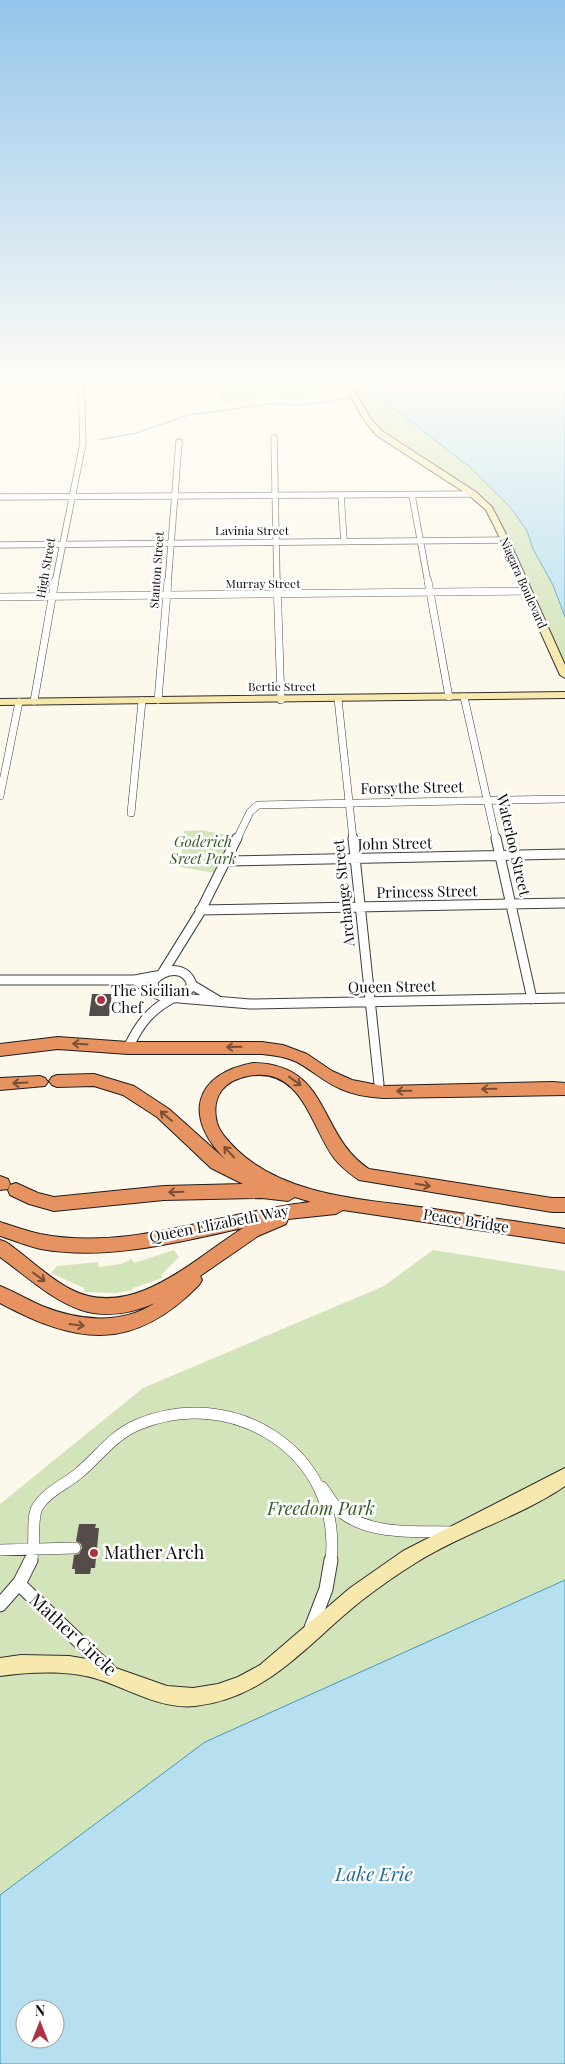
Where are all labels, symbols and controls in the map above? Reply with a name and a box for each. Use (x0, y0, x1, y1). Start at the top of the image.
street label: Lavinia Street (215, 522, 290, 538)
street label: Stanton Street (145, 530, 167, 609)
street label: Niagara Boulevard (497, 534, 551, 631)
street label: High Street (32, 536, 58, 599)
street label: Murray Street (226, 575, 301, 591)
street label: Bertie Street (248, 678, 317, 694)
street label: Forsythe Street (360, 776, 464, 798)
street label: Waterloo Street (492, 791, 536, 898)
park label: Goderich Sreet Park (169, 831, 237, 868)
street label: John Street (357, 832, 433, 854)
street label: Archange Street (327, 838, 359, 949)
street label: Princess Street (376, 880, 478, 902)
street label: Queen Street (348, 975, 437, 997)
place label: The Sicilian Chef (111, 980, 190, 1017)
marker: The Sicilian Chef (95, 994, 107, 1006)
one-way arrow (72, 1039, 88, 1049)
one-way arrow (226, 1042, 242, 1052)
one-way arrow (288, 1076, 301, 1087)
one-way arrow (12, 1078, 28, 1087)
one-way arrow (481, 1084, 498, 1094)
one-way arrow (396, 1086, 412, 1096)
one-way arrow (159, 1110, 172, 1121)
one-way arrow (223, 1146, 235, 1159)
one-way arrow (414, 1180, 430, 1190)
one-way arrow (168, 1187, 184, 1197)
street label: Queen Elizabeth Way (148, 1200, 290, 1246)
street label: Peace Bridge (422, 1203, 511, 1237)
one-way arrow (32, 1271, 45, 1282)
one-way arrow (69, 1320, 85, 1330)
park label: Freedom Park (266, 1496, 375, 1520)
place label: Mather Arch (104, 1540, 205, 1564)
marker: Mather Arch (88, 1547, 100, 1559)
street label: Mather Circle (25, 1588, 122, 1681)
water label: Lake Erie (334, 1860, 413, 1886)
north arrow (15, 1999, 65, 2049)
text: N (35, 2001, 45, 2020)

